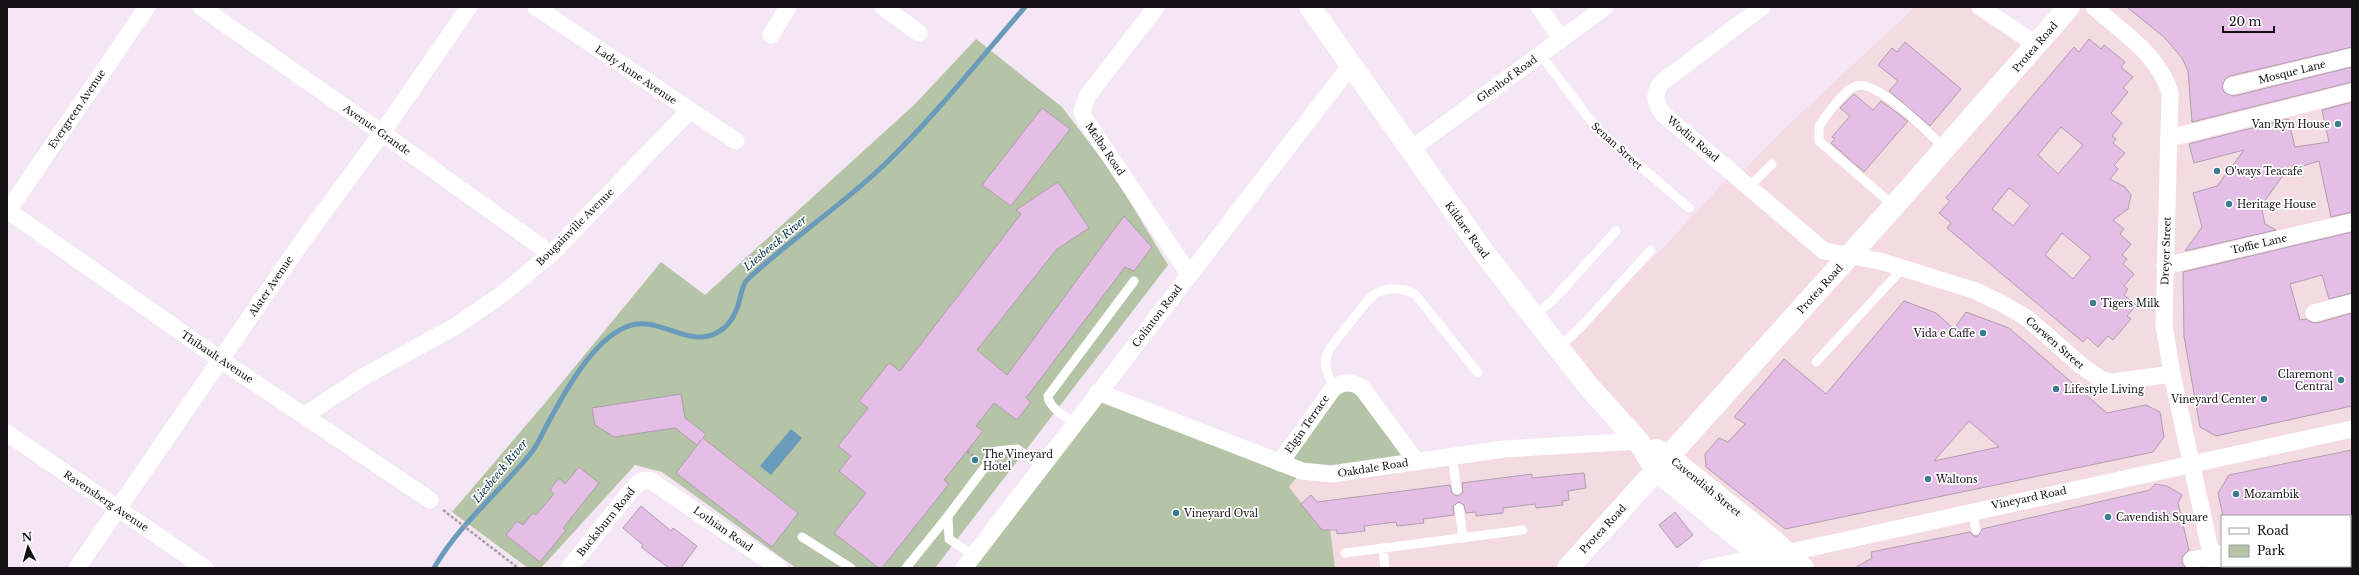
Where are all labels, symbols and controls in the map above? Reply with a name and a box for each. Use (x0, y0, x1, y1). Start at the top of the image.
scale bar (2223, 8, 2274, 34)
text: 20 m (2229, 14, 2261, 29)
street label: Protea Road (2010, 19, 2061, 75)
street label: Lady Anne Avenue (593, 43, 680, 107)
street label: Glenhof Road (1474, 53, 1540, 105)
street label: Mosque Lane (2257, 57, 2327, 87)
street label: Evergreen Avenue (46, 67, 109, 151)
street label: Avenue Grande (340, 101, 413, 158)
street label: Wodin Road (1664, 113, 1722, 165)
place label: Van Ryn House (2251, 118, 2330, 131)
marker: Van Ryn House (2333, 119, 2343, 129)
street label: Melba Road (1083, 120, 1128, 178)
street label: Senan Street (1589, 120, 1645, 173)
place label: O'ways Teacafé (2225, 165, 2303, 178)
marker: O'ways Teacafé (2212, 166, 2222, 176)
street label: Bougainville Avenue (533, 185, 617, 269)
place label: Heritage House (2237, 198, 2317, 211)
street label: Kildare Road (1442, 199, 1492, 261)
marker: Heritage House (2224, 199, 2234, 209)
water label: Liesbeeck River (740, 212, 810, 274)
street label: Dreyer Street (2158, 216, 2174, 285)
street label: Toffie Lane (2230, 231, 2289, 257)
street label: Alster Avenue (245, 253, 296, 320)
street label: Protea Road (1794, 261, 1846, 317)
street label: Colinton Road (1129, 282, 1185, 350)
place label: Tigers Milk (2101, 297, 2161, 310)
marker: Tigers Milk (2088, 298, 2098, 308)
street label: Corwen Street (2023, 314, 2087, 372)
place label: Vida e Caffe (1913, 327, 1975, 340)
street label: Thibault Avenue (178, 328, 256, 386)
marker: Vida e Caffe (1978, 328, 1988, 338)
place label: Claremont Central (2278, 368, 2333, 393)
marker: Claremont Central (2336, 375, 2346, 385)
place label: Lifestyle Living (2064, 383, 2145, 396)
marker: Lifestyle Living (2051, 384, 2061, 394)
street label: Elgin Terrace (1282, 392, 1332, 456)
place label: Vineyard Center (2170, 393, 2256, 406)
marker: Vineyard Center (2259, 394, 2269, 404)
water label: Liesbeeck River (469, 436, 531, 506)
place label: The Vineyard Hotel (983, 448, 1053, 473)
marker: The Vineyard Hotel (970, 455, 980, 465)
street label: Cavendish Street (1668, 455, 1744, 519)
street label: Oakdale Road (1337, 456, 1410, 480)
street label: Ravensberg Avenue (61, 468, 151, 534)
place label: Waltons (1935, 473, 1978, 486)
marker: Waltons (1923, 474, 1933, 484)
street label: Vineyard Road (1989, 484, 2068, 513)
street label: Bucksburn Road (574, 485, 638, 559)
place label: Mozambik (2244, 488, 2300, 501)
marker: Mozambik (2231, 489, 2241, 499)
street label: Protea Road (1577, 502, 1629, 556)
street label: Lothian Road (691, 504, 756, 554)
place label: Vineyard Oval (1183, 507, 1258, 520)
marker: Vineyard Oval (1171, 508, 1181, 518)
place label: Cavendish Square (2116, 511, 2208, 524)
marker: Cavendish Square (2103, 512, 2113, 522)
legend (2221, 515, 2351, 567)
text: Road (2257, 523, 2289, 538)
north arrow (8, 527, 48, 567)
text: N (21, 529, 33, 545)
text: Park (2257, 543, 2285, 558)

